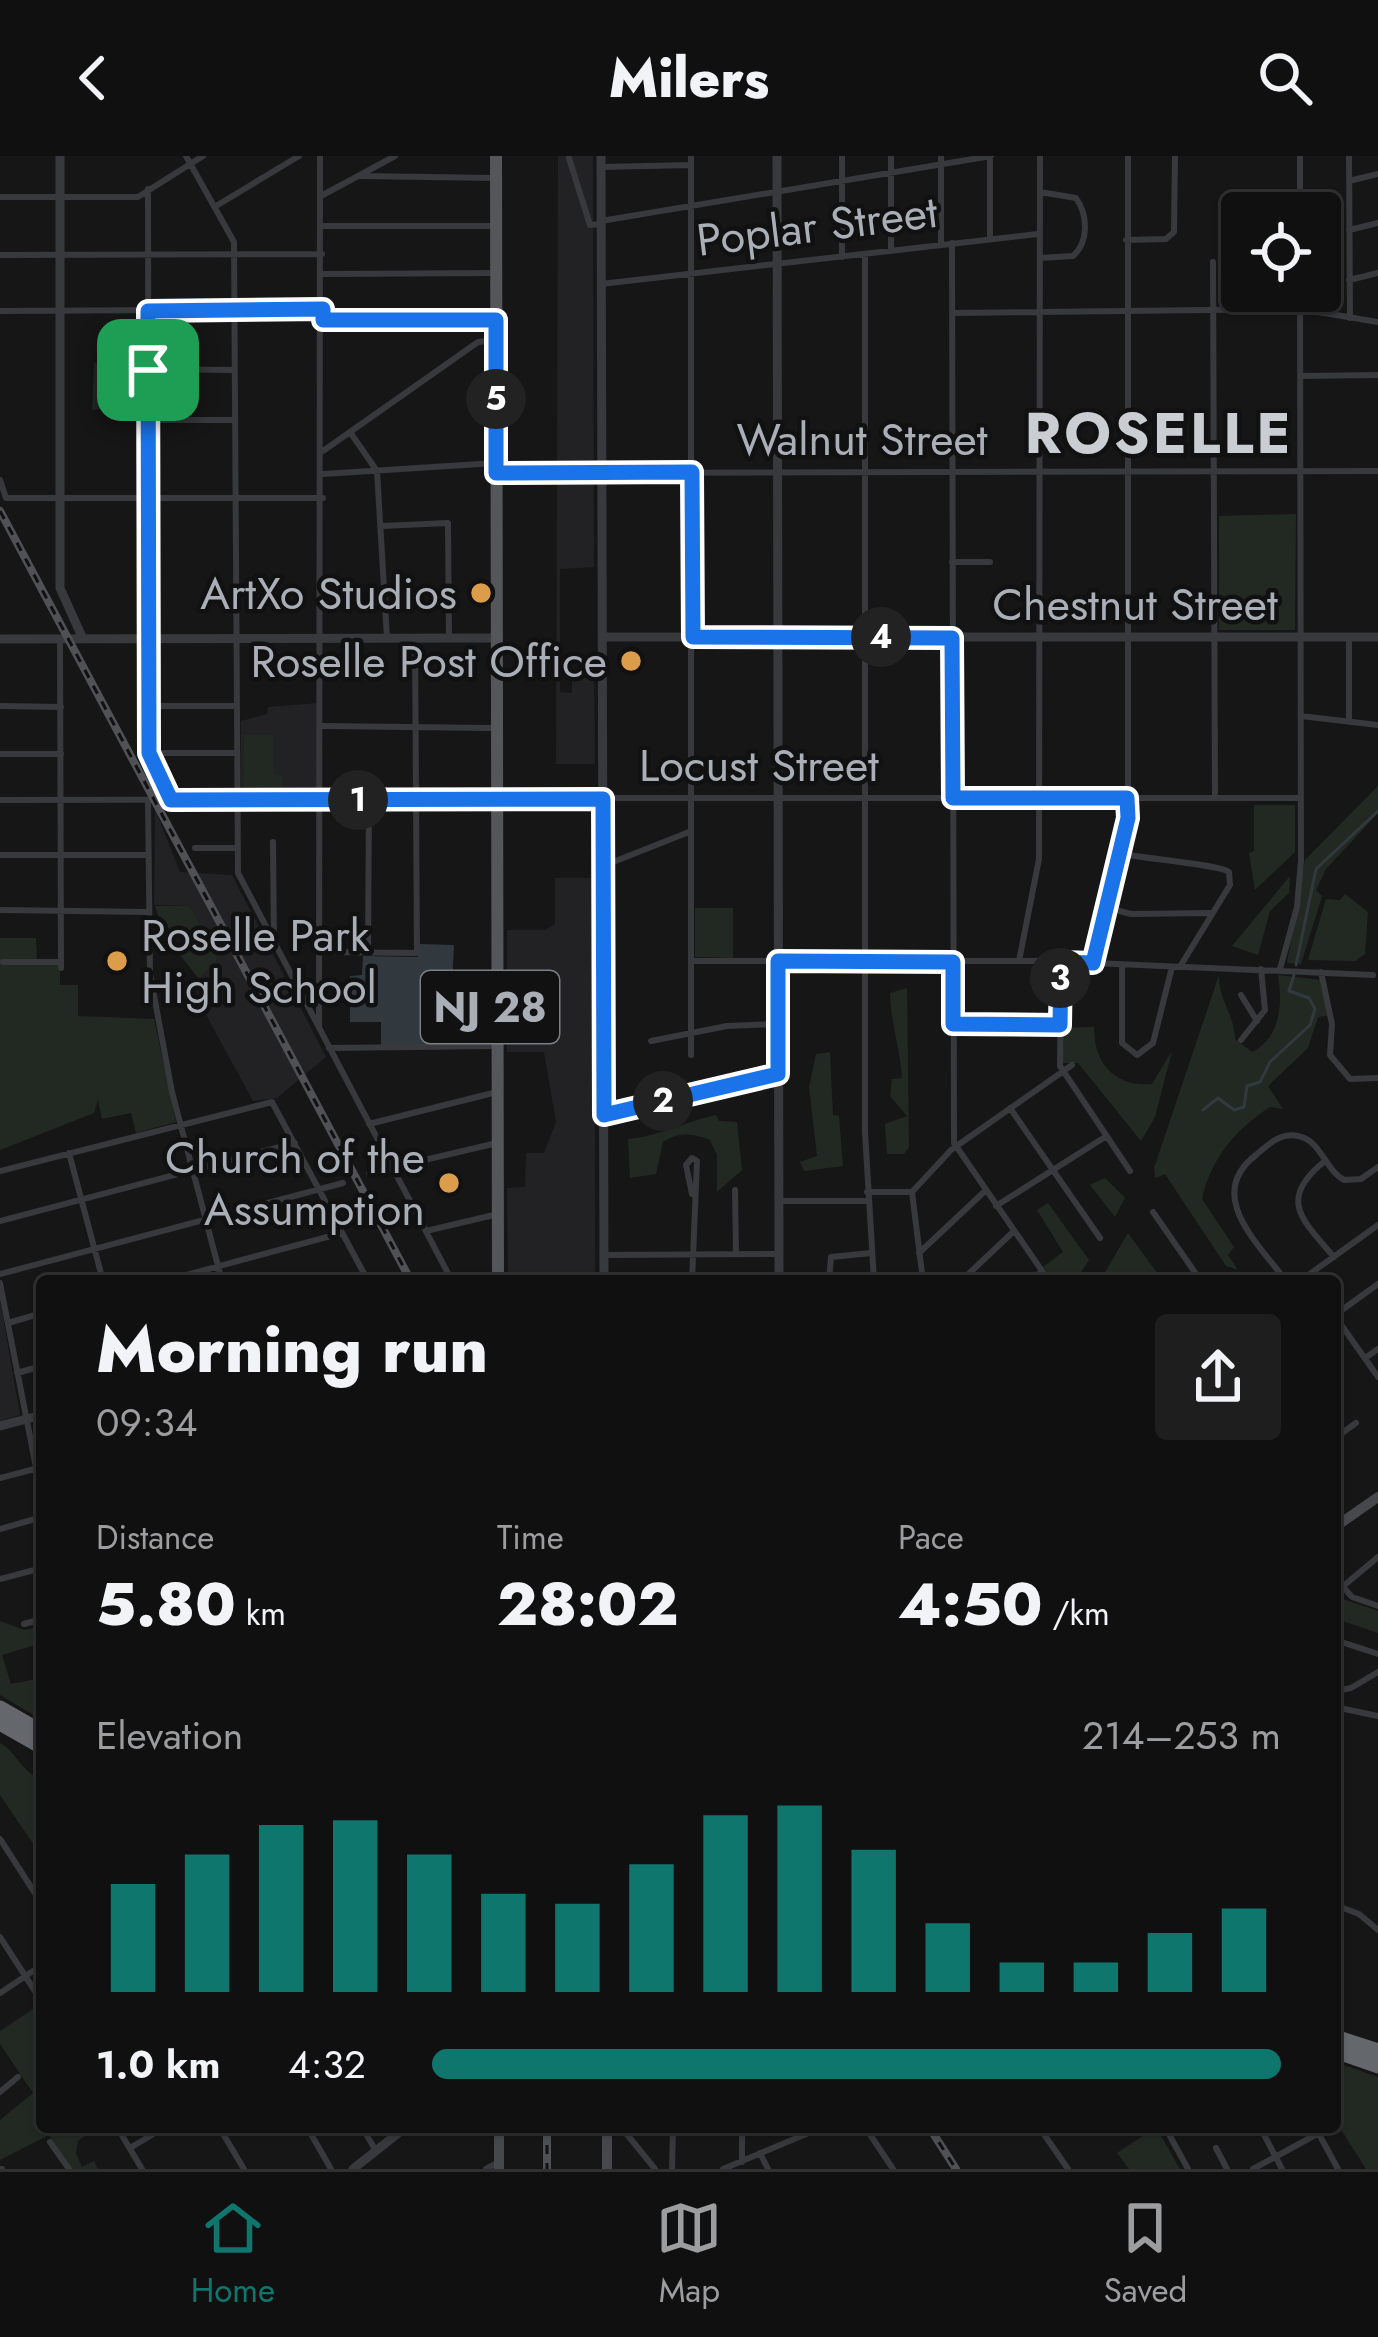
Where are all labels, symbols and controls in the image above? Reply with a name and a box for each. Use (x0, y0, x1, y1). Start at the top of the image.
text: Milers (609, 39, 769, 117)
icon: back (60, 45, 126, 111)
icon: search (1252, 45, 1318, 111)
street label: Poplar Street (693, 179, 941, 273)
map controls (1221, 192, 1341, 312)
button: locate (1221, 192, 1341, 312)
pin (97, 319, 199, 421)
icon: arrive (115, 337, 181, 403)
pin: 5 (466, 369, 526, 429)
text: 5 (485, 375, 507, 422)
district label: ROSELLE (1024, 392, 1294, 474)
street label: Walnut Street (737, 407, 988, 472)
place label: ArtXo Studios (200, 561, 457, 626)
street label: Chestnut Street (992, 572, 1278, 637)
marker: ArtXo Studios (468, 580, 494, 606)
pin: 4 (851, 607, 911, 667)
text: 4 (869, 613, 893, 660)
place label: Roselle Post Office (251, 629, 607, 694)
marker: Roselle Post Office (618, 648, 644, 674)
street label: Locust Street (639, 733, 879, 798)
pin: 1 (328, 770, 388, 830)
text: 1 (350, 776, 366, 823)
place label: Roselle Park High School (141, 903, 377, 1020)
marker: Roselle Park High School (104, 948, 130, 974)
pin: 3 (1030, 948, 1090, 1008)
text: 3 (1050, 954, 1070, 1001)
road number: NJ 28 (421, 971, 559, 1043)
pin: 2 (633, 1071, 693, 1131)
text: 2 (652, 1077, 674, 1124)
place label: Church of the Assumption (165, 1125, 425, 1242)
marker: Church of the Assumption (436, 1170, 462, 1196)
text: Morning run (96, 1301, 488, 1397)
button: share (1155, 1314, 1281, 1440)
text: 09:34 (96, 1394, 198, 1451)
text: Distance (96, 1514, 214, 1561)
text: Time (497, 1514, 564, 1561)
text: Pace (898, 1514, 964, 1561)
text: 5.80 (96, 1561, 236, 1648)
text: 28:02 (497, 1561, 679, 1648)
text: 4:50 (898, 1561, 1043, 1648)
text: km (236, 1590, 286, 1637)
text: /km (1043, 1590, 1110, 1637)
text: Elevation (96, 1707, 243, 1764)
text: 214–253 m (1082, 1707, 1281, 1764)
text: 1.0 km (96, 2036, 220, 2093)
text: 4:32 (288, 2036, 366, 2093)
tab: Home (191, 2195, 275, 2314)
tab: Map (656, 2195, 722, 2314)
tab: Saved (1104, 2195, 1187, 2314)

